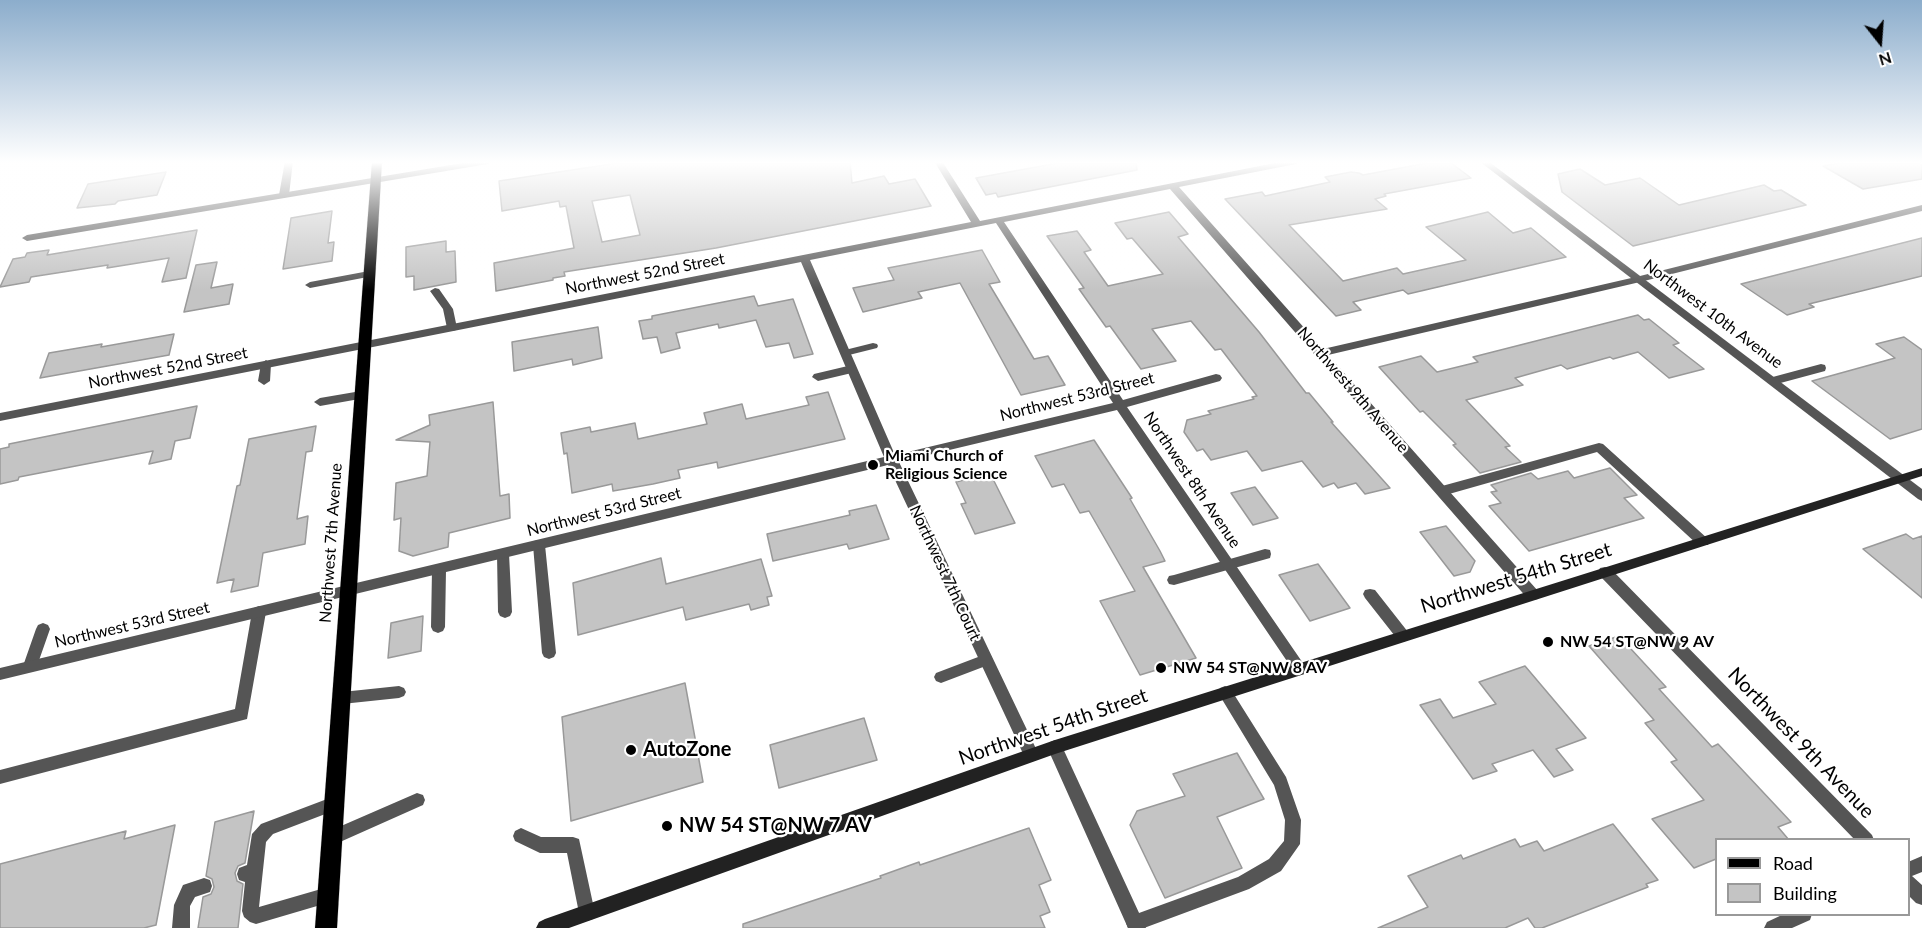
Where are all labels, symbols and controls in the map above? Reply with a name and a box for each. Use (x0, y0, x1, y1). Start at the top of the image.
north arrow (1850, 12, 1910, 72)
text: N (1877, 49, 1894, 71)
street label: Northwest 52nd Street (564, 249, 726, 299)
street label: Northwest 10th Avenue (1640, 255, 1786, 373)
street label: Northwest 9th Avenue (1293, 323, 1413, 457)
street label: Northwest 52nd Street (87, 343, 249, 393)
street label: Northwest 53rd Street (998, 369, 1156, 425)
street label: Northwest 8th Avenue (1139, 408, 1245, 552)
place label: Miami Church of Religious Science (885, 446, 1007, 484)
marker: Miami Church of Religious Science (866, 458, 880, 472)
street label: Northwest 7th Avenue (316, 462, 346, 624)
street label: Northwest 53rd Street (525, 484, 683, 540)
street label: Northwest 7th Court (905, 502, 985, 644)
street label: Northwest 54th Street (1418, 538, 1614, 618)
street label: Northwest 53rd Street (53, 598, 211, 652)
place label: NW 54 ST@NW 9 AV (1560, 632, 1714, 652)
marker: NW 54 ST@NW 9 AV (1541, 635, 1555, 649)
place label: NW 54 ST@NW 8 AV (1173, 658, 1327, 678)
marker: NW 54 ST@NW 8 AV (1154, 661, 1168, 675)
street label: Northwest 9th Avenue (1723, 663, 1879, 823)
street label: Northwest 54th Street (955, 683, 1151, 771)
place label: AutoZone (643, 738, 731, 762)
marker: AutoZone (624, 743, 638, 757)
place label: NW 54 ST@NW 7 AV (679, 814, 872, 838)
marker: NW 54 ST@NW 7 AV (660, 819, 674, 833)
legend (1715, 838, 1910, 916)
text: Road (1773, 852, 1813, 874)
text: Building (1773, 882, 1837, 904)

